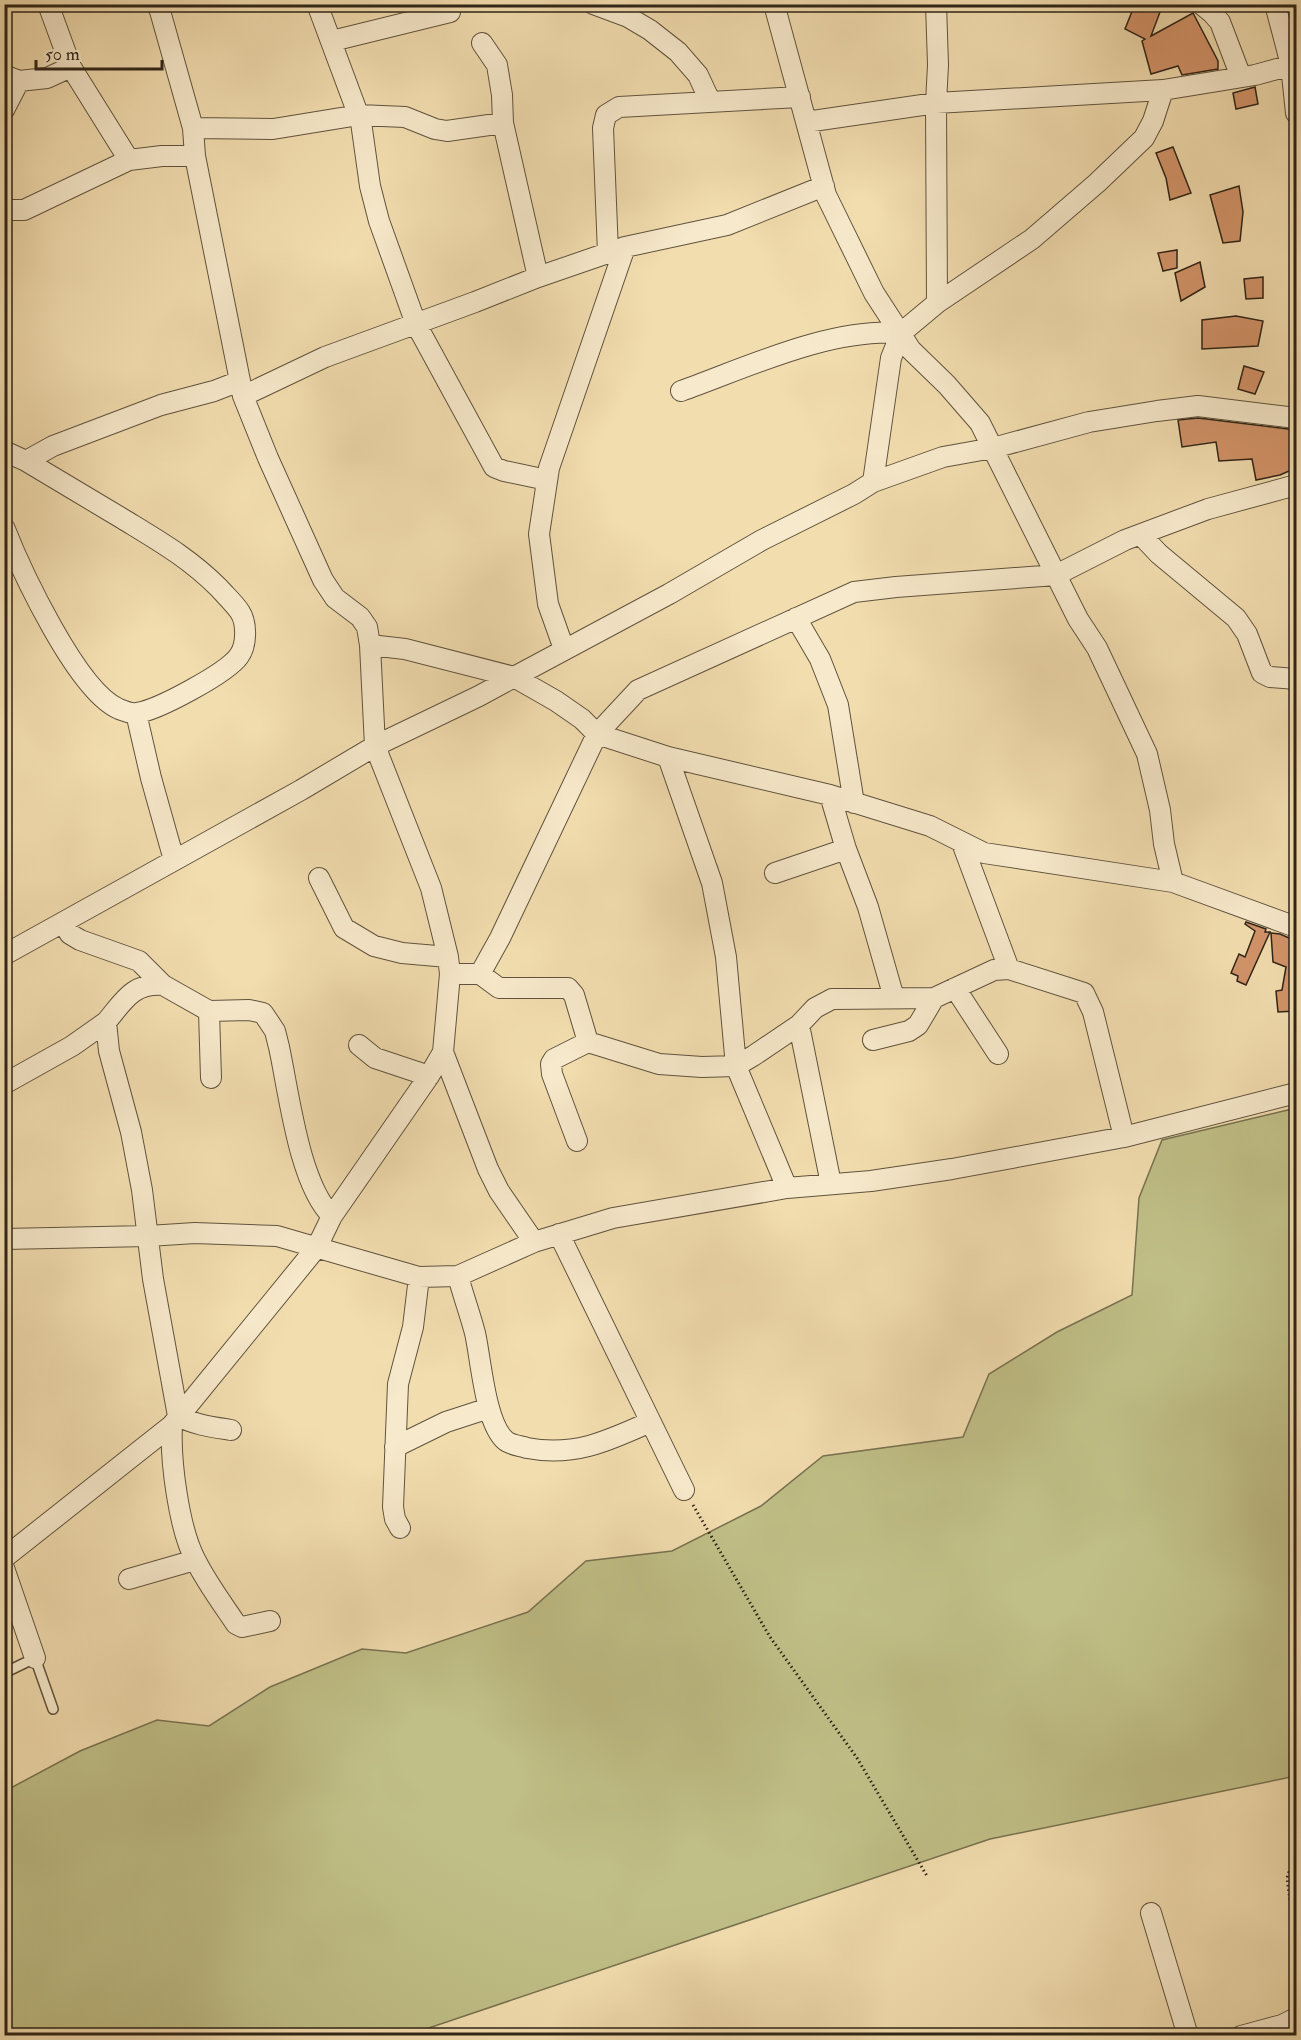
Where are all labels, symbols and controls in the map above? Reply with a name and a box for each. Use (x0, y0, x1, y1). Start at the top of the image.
scale bar (36, 33, 162, 71)
text: 50 m (45, 43, 80, 66)

